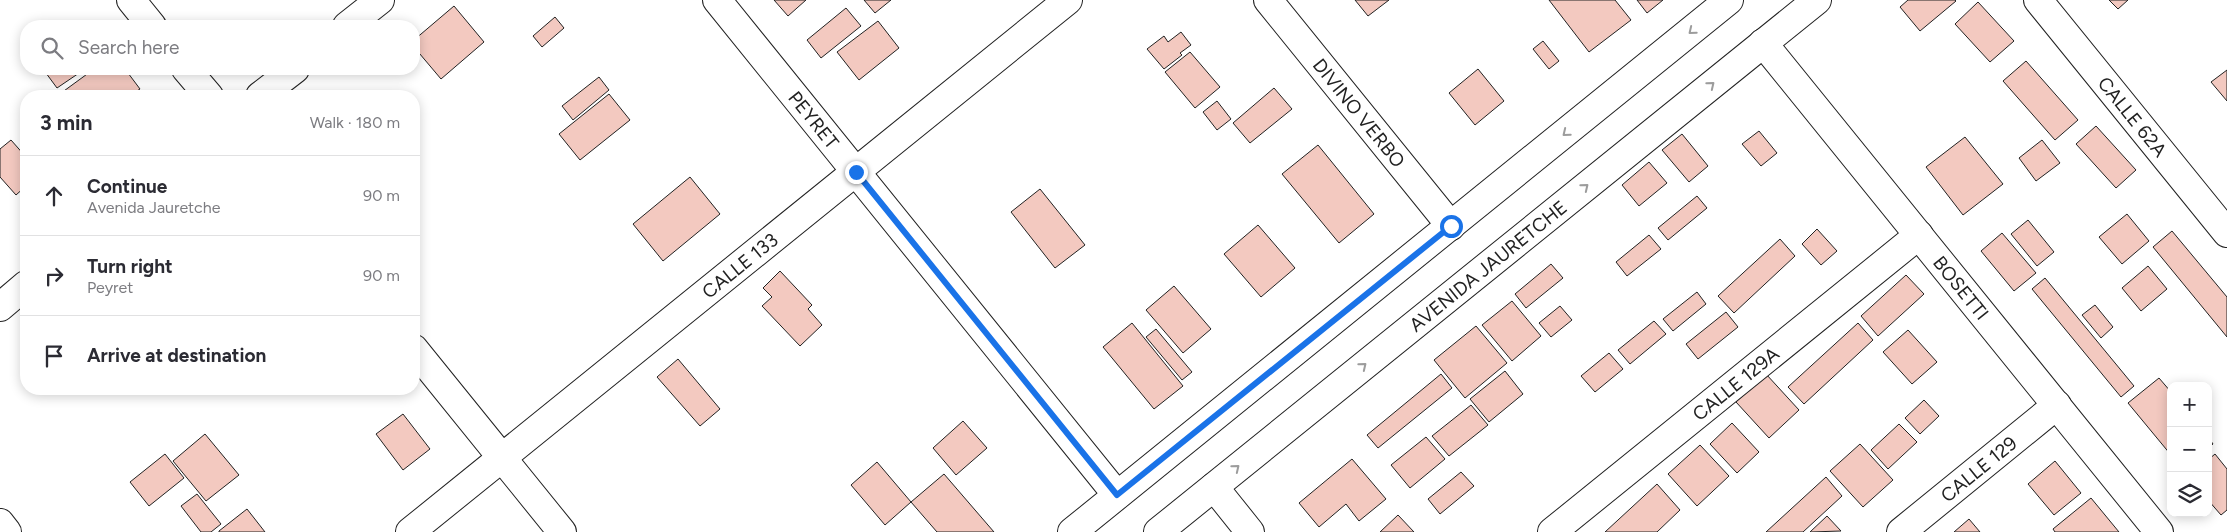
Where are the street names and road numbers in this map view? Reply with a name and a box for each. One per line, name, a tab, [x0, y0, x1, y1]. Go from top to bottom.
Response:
street label: DIVINO VERBO	[1308, 54, 1410, 172]
street label: CALLE 62A	[2093, 72, 2172, 162]
street label: PEYRET	[783, 87, 844, 154]
street label: AVENIDA JAURETCHE	[1405, 196, 1572, 337]
street label: CALLE 133	[697, 228, 783, 303]
street label: BOSETTI	[1928, 252, 1994, 325]
street label: CALLE 129A	[1688, 342, 1784, 426]
street label: CALLE 129	[1936, 431, 2022, 507]

